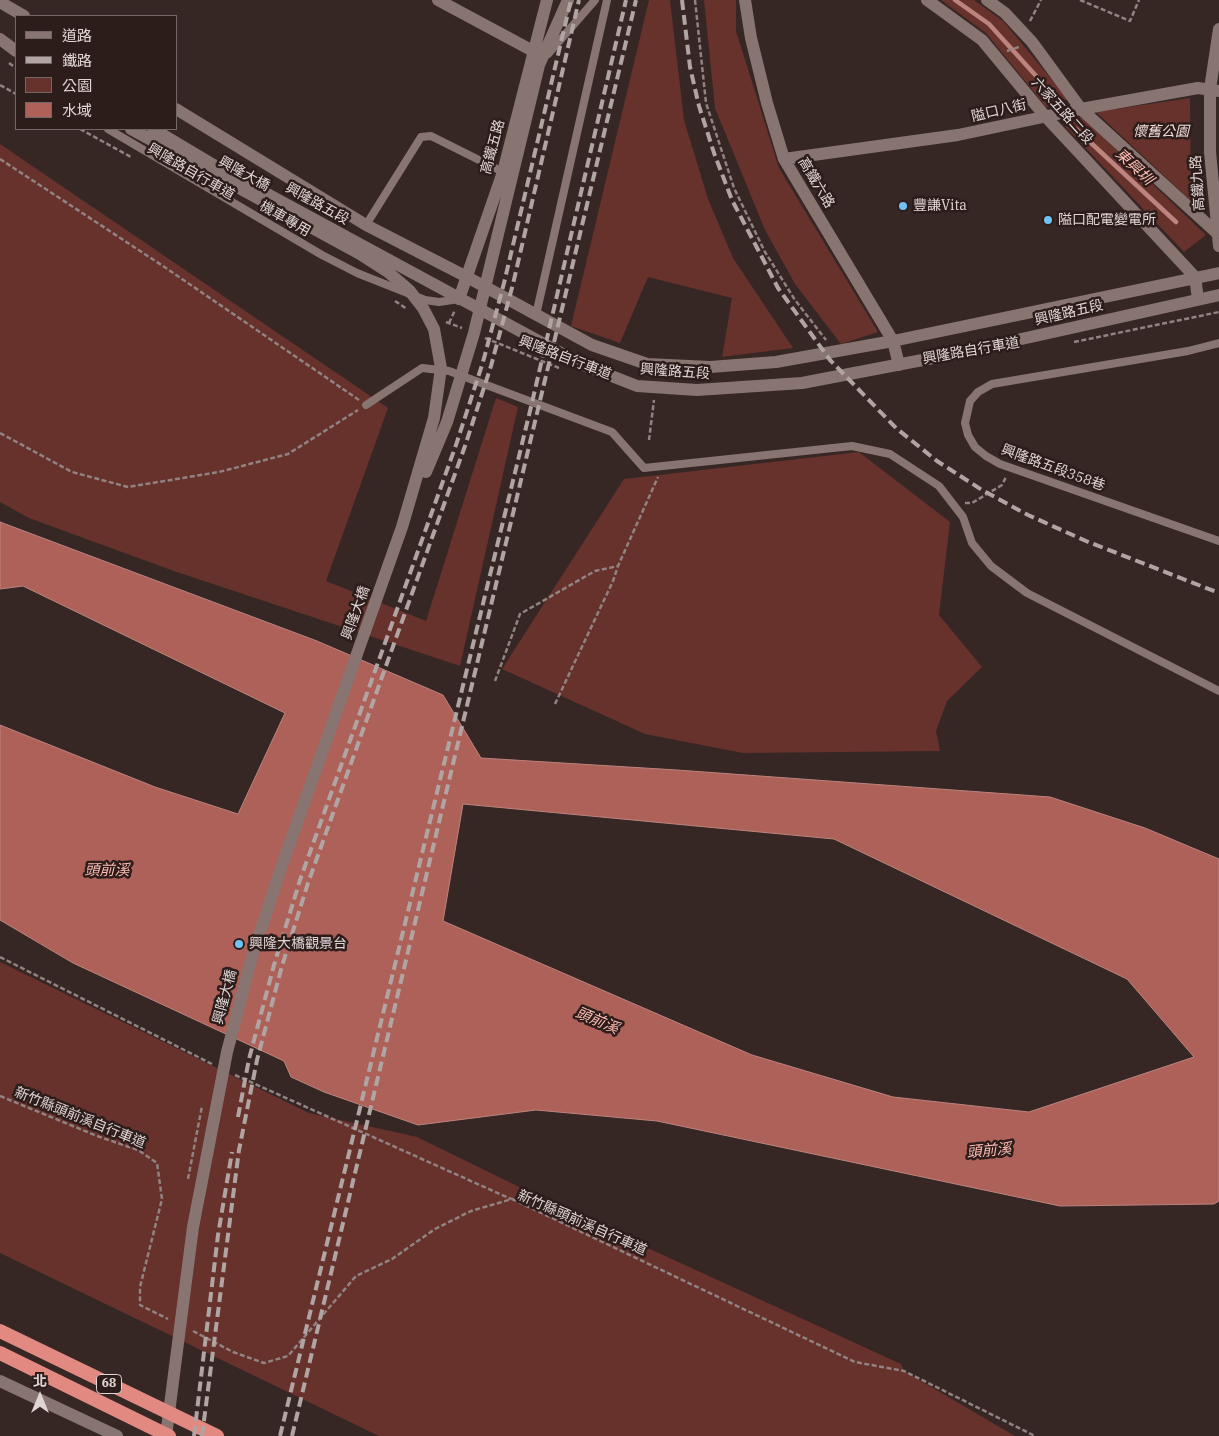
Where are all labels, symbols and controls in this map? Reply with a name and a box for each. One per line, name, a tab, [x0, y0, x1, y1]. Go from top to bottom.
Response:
legend	[15, 15, 178, 130]
text: 道路	[62, 26, 92, 45]
text: 鐵路	[62, 51, 92, 70]
street label: 六家五路二段	[1028, 74, 1096, 148]
text: 公園	[62, 76, 92, 95]
street label: 隘口八街	[970, 97, 1028, 125]
text: 水域	[62, 101, 92, 120]
street label: 高鐵五路	[478, 118, 508, 176]
park label: 懷舊公園	[1133, 124, 1189, 140]
street label: 興隆路自行車道	[144, 140, 238, 204]
water label: 東興圳	[1111, 145, 1157, 189]
street label: 興隆大橋	[215, 153, 273, 195]
street label: 高鐵九路	[1188, 154, 1208, 212]
street label: 高鐵六路	[794, 155, 838, 211]
street label: 興隆路五段	[282, 180, 352, 228]
street label: 機車專用	[257, 198, 313, 240]
place label: 豐謙Vita	[913, 198, 967, 214]
marker: 豐謙Vita	[897, 200, 909, 212]
place label: 隘口配電變電所	[1058, 212, 1156, 228]
marker: 隘口配電變電所	[1042, 214, 1054, 226]
street label: 興隆路五段	[1033, 297, 1105, 329]
street label: 興隆路自行車道	[516, 333, 614, 383]
street label: 興隆路自行車道	[921, 334, 1021, 368]
street label: 興隆路五段	[639, 361, 711, 383]
street label: 興隆路五段358巷	[999, 441, 1107, 495]
street label: 興隆大橋	[339, 584, 373, 642]
water label: 頭前溪	[85, 862, 129, 880]
place label: 興隆大橋觀景台	[249, 936, 347, 952]
marker: 興隆大橋觀景台	[233, 938, 245, 950]
street label: 興隆大橋	[210, 968, 240, 1026]
water label: 頭前溪	[573, 1004, 621, 1038]
street label: 新竹縣頭前溪自行車道	[12, 1084, 148, 1152]
water label: 頭前溪	[966, 1140, 1012, 1162]
street label: 新竹縣頭前溪自行車道	[515, 1187, 649, 1259]
north arrow	[15, 1371, 65, 1421]
text: 北	[33, 1372, 47, 1390]
road number: 68	[96, 1375, 122, 1394]

